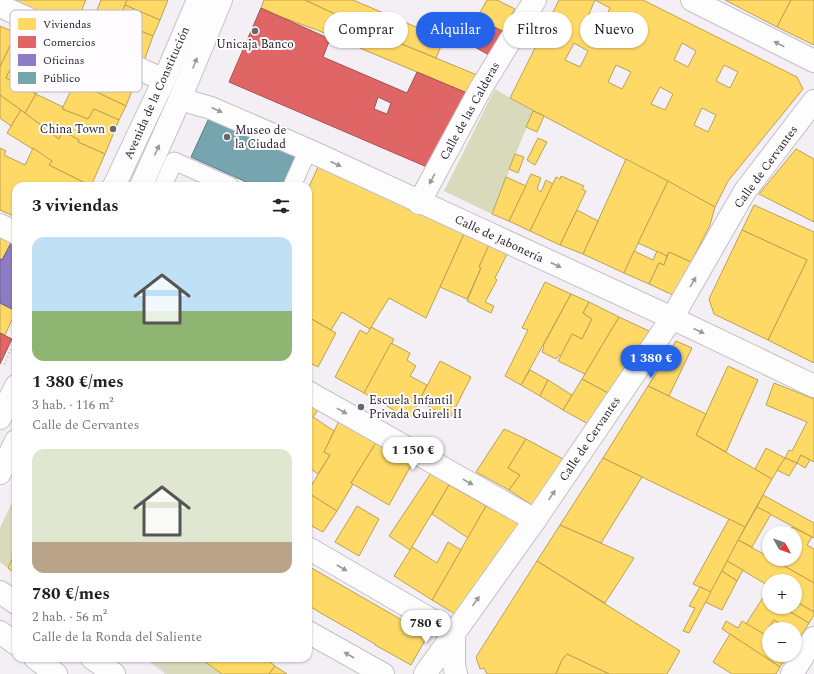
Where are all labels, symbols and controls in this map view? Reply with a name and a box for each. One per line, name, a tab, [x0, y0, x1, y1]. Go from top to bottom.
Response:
legend	[10, 10, 142, 92]
chip: Comprar	[324, 12, 408, 48]
chip: Alquilar	[416, 12, 495, 48]
chip: Filtros	[503, 12, 572, 48]
chip: Nuevo	[580, 12, 648, 48]
text: Viviendas	[43, 16, 91, 33]
street label: Avenida de la Constitución	[119, 24, 195, 162]
marker: Unicaja Banco	[250, 26, 260, 36]
text: Comercios	[43, 34, 95, 51]
place label: Unicaja Banco	[216, 35, 294, 54]
one-way arrow	[773, 41, 785, 47]
text: Oficinas	[43, 52, 84, 69]
one-way arrow	[192, 56, 198, 68]
street label: Calle de las Calderas	[435, 58, 505, 164]
text: Público	[43, 70, 80, 87]
one-way arrow	[212, 108, 224, 114]
place label: China Town	[40, 120, 105, 139]
place label: Museo de la Ciudad	[235, 121, 286, 154]
street label: Calle de Cervantes	[729, 121, 803, 213]
marker: China Town	[108, 124, 118, 134]
marker: Museo de la Ciudad	[222, 132, 232, 142]
one-way arrow	[154, 145, 160, 156]
one-way arrow	[330, 160, 342, 167]
one-way arrow	[428, 174, 435, 185]
text: 3 viviendas	[32, 193, 119, 219]
icon: filters	[270, 195, 292, 217]
street label: Calle de Jabonería	[451, 210, 547, 268]
one-way arrow	[550, 262, 561, 268]
icon: home	[126, 263, 198, 335]
one-way arrow	[689, 276, 696, 288]
one-way arrow	[694, 328, 705, 334]
pin: 1 380 €	[614, 345, 688, 379]
text: 1 380 €	[630, 348, 672, 368]
text: 1 380 €/mes	[32, 369, 124, 395]
place label: Escuela Infantil Privada Guireli II	[369, 391, 462, 424]
street label: Calle de Cervantes	[554, 393, 626, 485]
text: 3 hab. · 116 m²	[32, 395, 114, 415]
marker: Escuela Infantil Privada Guireli II	[356, 402, 366, 412]
one-way arrow	[336, 408, 348, 415]
text: Calle de Cervantes	[32, 415, 139, 435]
pin: 1 150 €	[376, 437, 450, 471]
text: 1 150 €	[392, 440, 434, 460]
icon: home	[126, 475, 198, 547]
one-way arrow	[462, 479, 473, 485]
one-way arrow	[548, 490, 555, 501]
north arrow	[762, 526, 802, 566]
map controls	[762, 526, 802, 662]
one-way arrow	[336, 564, 348, 571]
button: +	[762, 574, 802, 614]
text: 780 €/mes	[32, 581, 110, 607]
one-way arrow	[472, 596, 481, 607]
text: 2 hab. · 56 m²	[32, 607, 107, 627]
pin: 780 €	[398, 610, 454, 644]
text: 780 €	[410, 613, 442, 633]
button: −	[762, 622, 802, 662]
text: Calle de la Ronda del Saliente	[32, 627, 202, 647]
one-way arrow	[343, 651, 355, 658]

